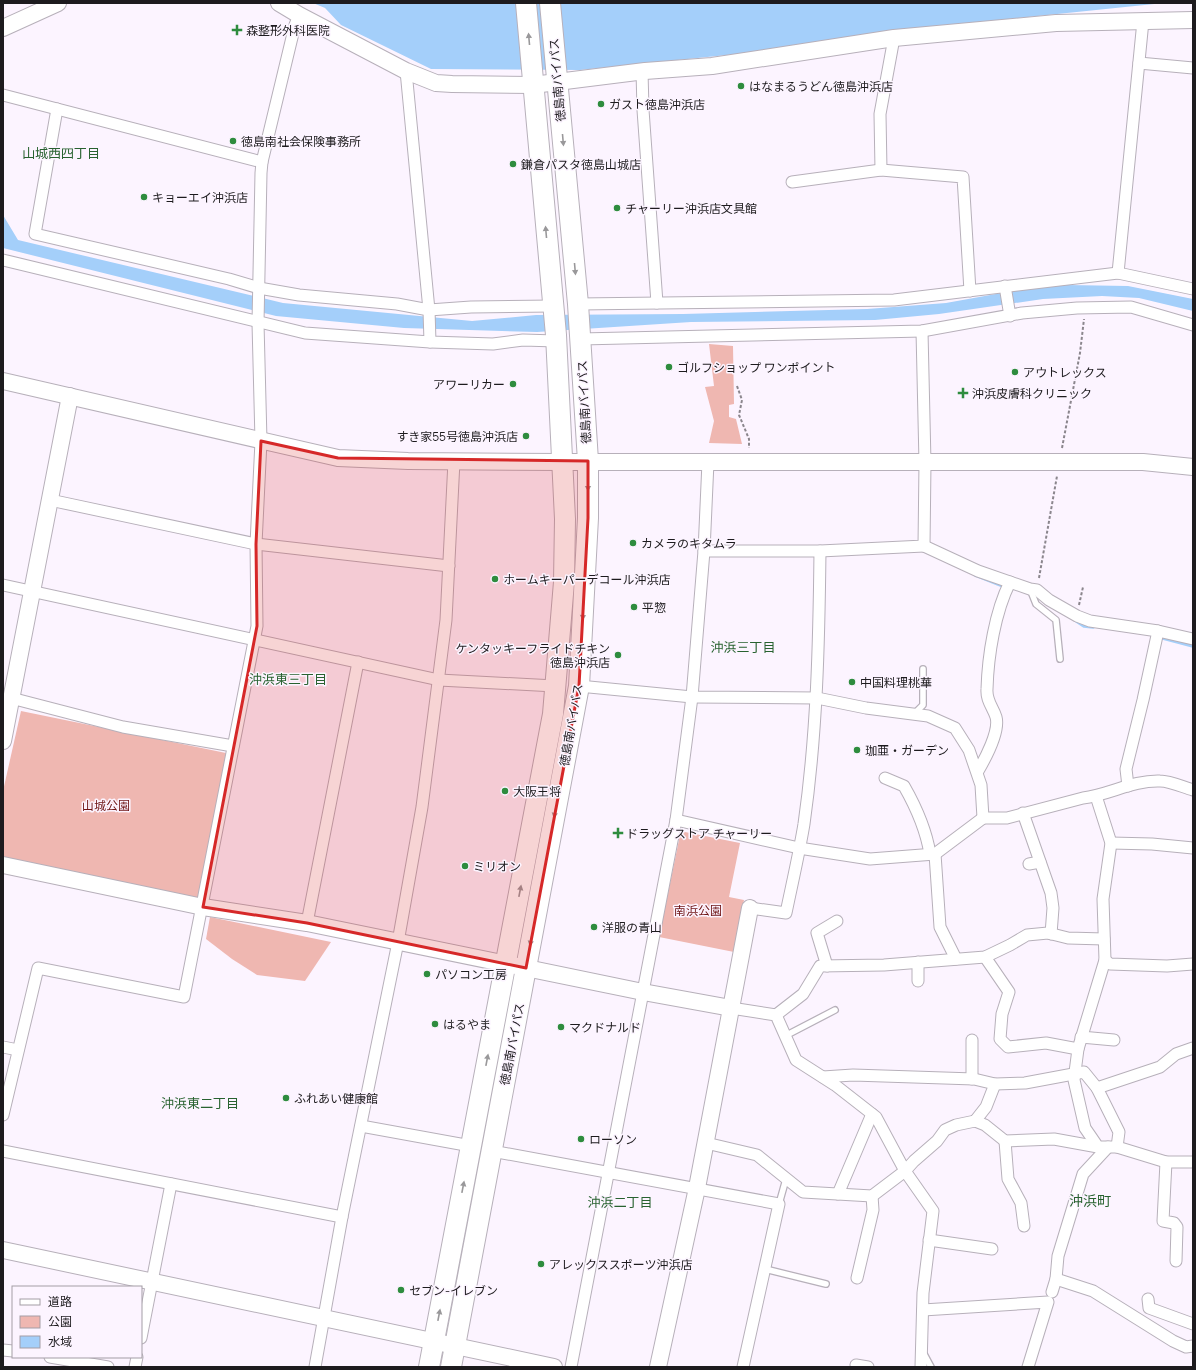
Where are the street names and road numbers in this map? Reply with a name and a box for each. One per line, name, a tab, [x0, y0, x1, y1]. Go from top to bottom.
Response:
street label: 徳島南バイパス	[545, 38, 569, 122]
street label: 徳島南バイパス	[573, 360, 595, 444]
street label: 徳島南バイパス	[555, 682, 587, 768]
street label: 徳島南バイパス	[496, 1001, 528, 1087]

